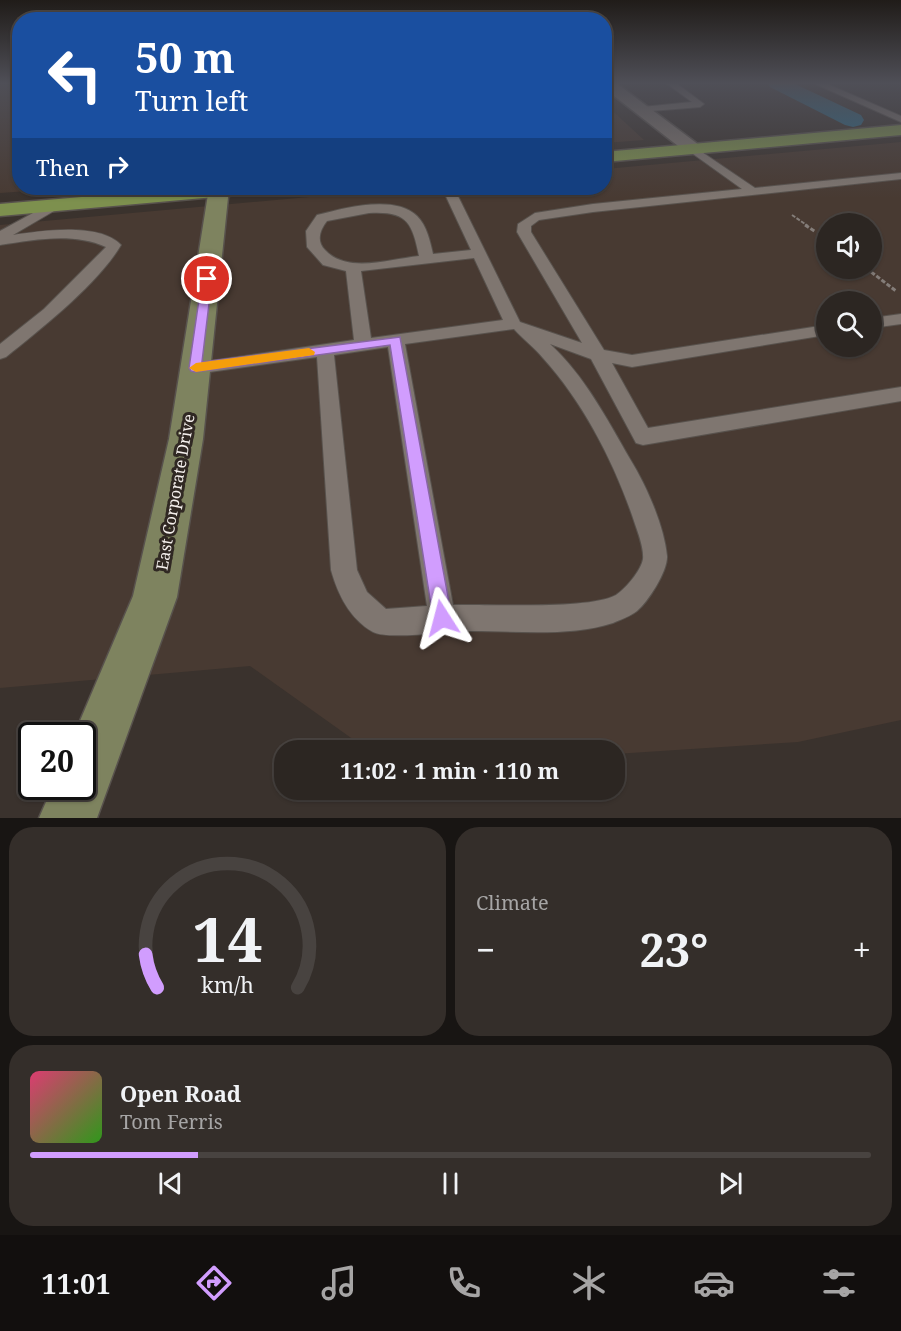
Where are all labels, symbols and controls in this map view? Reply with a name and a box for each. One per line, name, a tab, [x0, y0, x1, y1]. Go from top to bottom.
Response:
text: 50 m	[135, 28, 235, 85]
icon: left	[36, 36, 114, 114]
text: Turn left	[135, 82, 248, 119]
icon: right	[101, 150, 134, 183]
text: Then	[36, 152, 89, 182]
map controls	[816, 213, 882, 357]
button: sound	[816, 213, 882, 279]
pin	[181, 253, 232, 304]
icon: arrive	[190, 262, 223, 295]
button: search	[816, 291, 882, 357]
street label: East Corporate Drive	[150, 412, 200, 572]
position arrow	[410, 586, 474, 650]
speed limit sign: 20	[18, 722, 96, 800]
text: 11:02 · 1 min · 110 m	[340, 755, 559, 785]
text: Climate	[476, 889, 549, 916]
text: 14	[192, 895, 263, 980]
text: 23°	[639, 919, 708, 980]
text: −	[476, 927, 495, 972]
text: +	[853, 927, 871, 972]
text: km/h	[201, 971, 254, 1000]
text: Open Road	[120, 1078, 241, 1108]
text: Tom Ferris	[120, 1108, 223, 1135]
icon: previous	[154, 1167, 187, 1200]
icon: pause	[434, 1167, 467, 1200]
icon: next	[714, 1167, 747, 1200]
icon: directions	[193, 1262, 235, 1304]
icon: music	[318, 1262, 360, 1304]
icon: phone	[443, 1262, 485, 1304]
icon: climate	[568, 1262, 610, 1304]
icon: car	[693, 1262, 735, 1304]
icon: filters	[818, 1262, 860, 1304]
text: 11:01	[41, 1265, 111, 1302]

